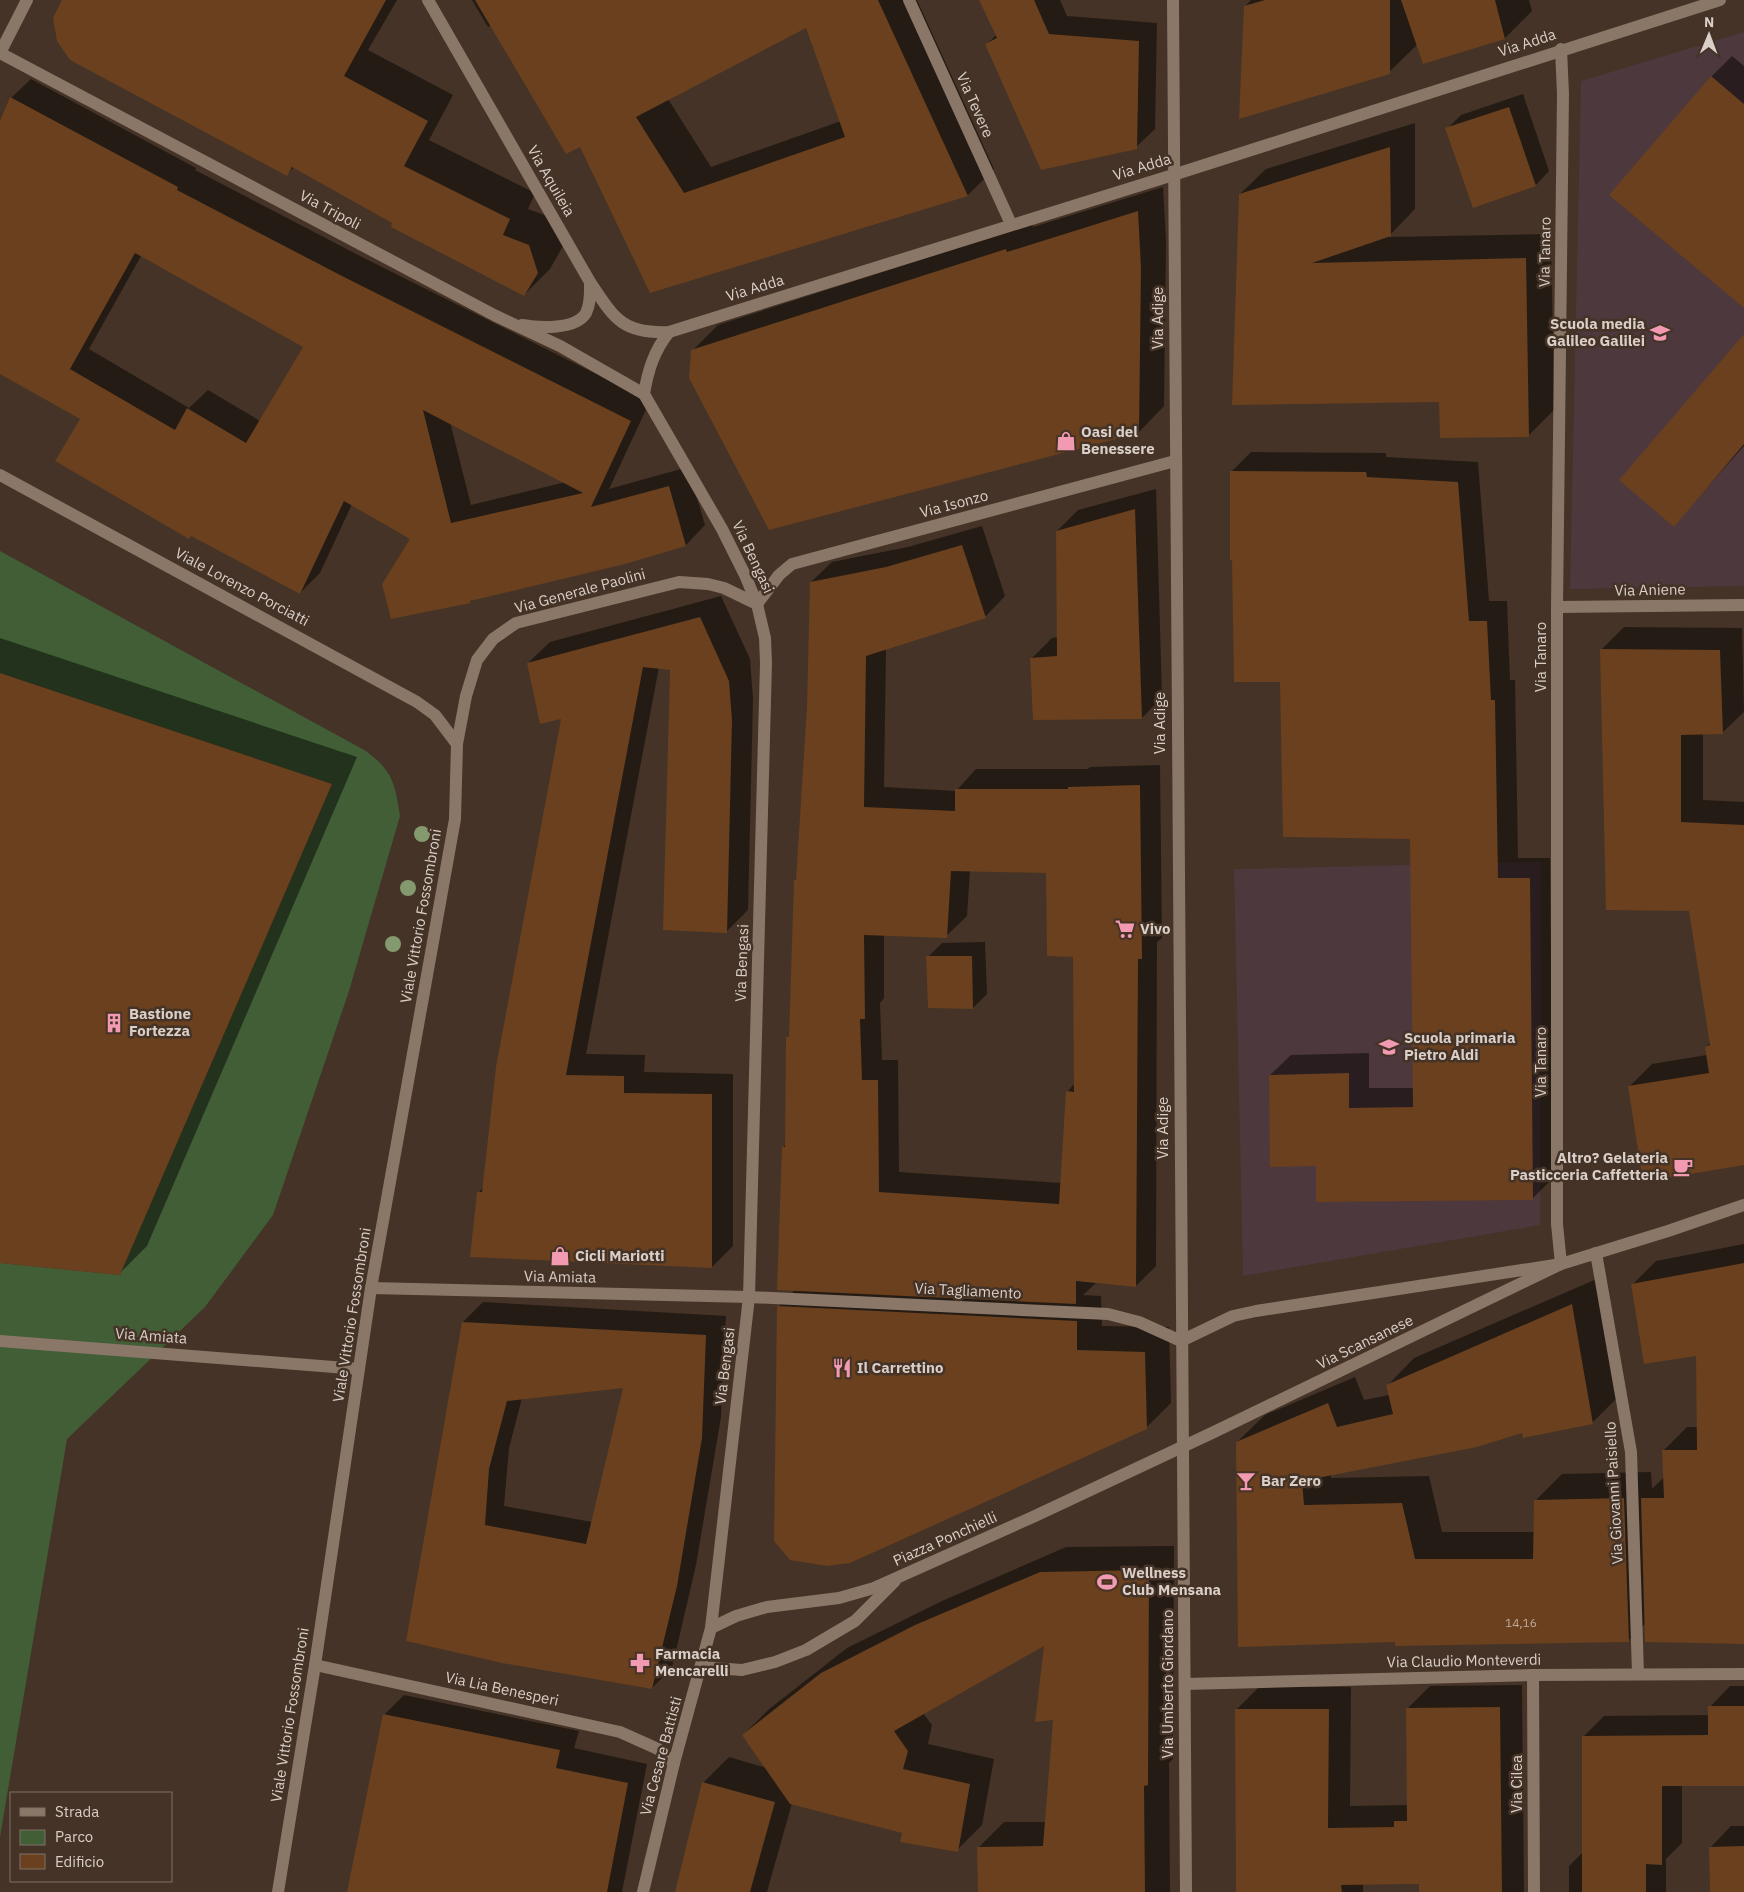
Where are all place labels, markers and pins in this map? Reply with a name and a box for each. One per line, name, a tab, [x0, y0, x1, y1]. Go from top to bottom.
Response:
place label: Scuola media Galileo Galilei	[1546, 314, 1645, 350]
school or university icon: Scuola media Galileo Galilei	[1649, 322, 1671, 344]
place label: Oasi del Benessere	[1081, 422, 1155, 458]
shop icon: Oasi del Benessere	[1055, 430, 1077, 452]
supermarket icon: Vivo	[1114, 918, 1136, 940]
place label: Vivo	[1140, 919, 1170, 938]
place label: Bastione Fortezza	[129, 1004, 191, 1040]
building icon: Bastione Fortezza	[103, 1012, 125, 1034]
place label: Scuola primaria Pietro Aldi	[1404, 1028, 1516, 1064]
school or university icon: Scuola primaria Pietro Aldi	[1378, 1036, 1400, 1058]
place label: Altro? Gelateria Pasticceria Caffetteria	[1510, 1148, 1668, 1184]
cafe icon: Altro? Gelateria Pasticceria Caffetteria	[1672, 1156, 1694, 1178]
shop icon: Cicli Mariotti	[549, 1245, 571, 1267]
place label: Cicli Mariotti	[575, 1246, 664, 1265]
restaurant icon: Il Carrettino	[831, 1357, 853, 1379]
place label: Il Carrettino	[857, 1358, 943, 1377]
bar icon: Bar Zero	[1235, 1470, 1257, 1492]
place label: Bar Zero	[1261, 1471, 1321, 1490]
place label: Wellness Club Mensana	[1122, 1563, 1222, 1599]
sports icon: Wellness Club Mensana	[1096, 1571, 1118, 1593]
place label: Farmacia Mencarelli	[655, 1644, 729, 1680]
pharmacy icon: Farmacia Mencarelli	[629, 1652, 651, 1674]

